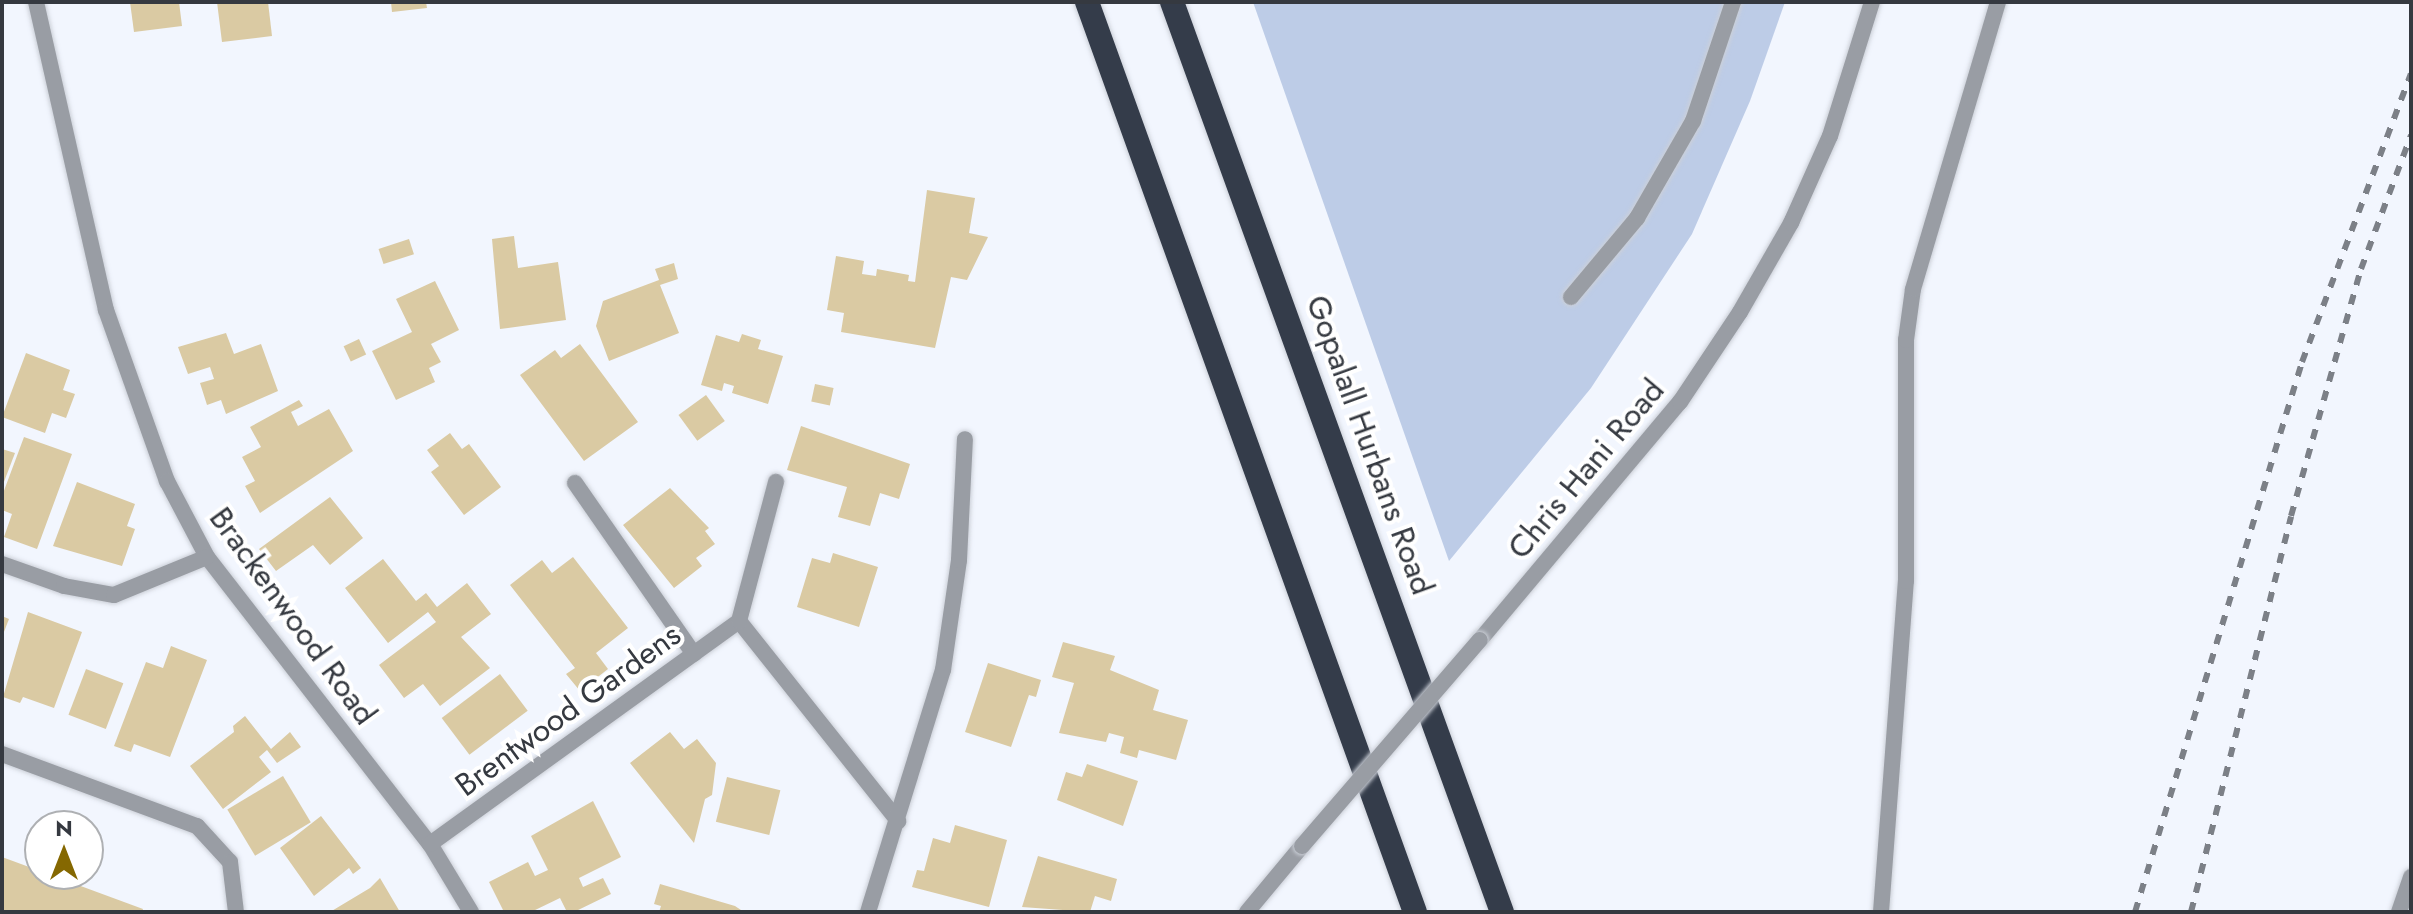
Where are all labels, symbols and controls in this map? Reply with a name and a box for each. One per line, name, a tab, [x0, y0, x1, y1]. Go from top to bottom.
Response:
street label: Gopalall Hurbans Road	[1298, 290, 1442, 600]
street label: Chris Hani Road	[1500, 371, 1672, 567]
street label: Brackenwood Road	[201, 500, 385, 732]
street label: Brentwood Gardens	[448, 615, 688, 805]
north arrow	[24, 810, 104, 890]
text: N	[55, 812, 73, 844]

